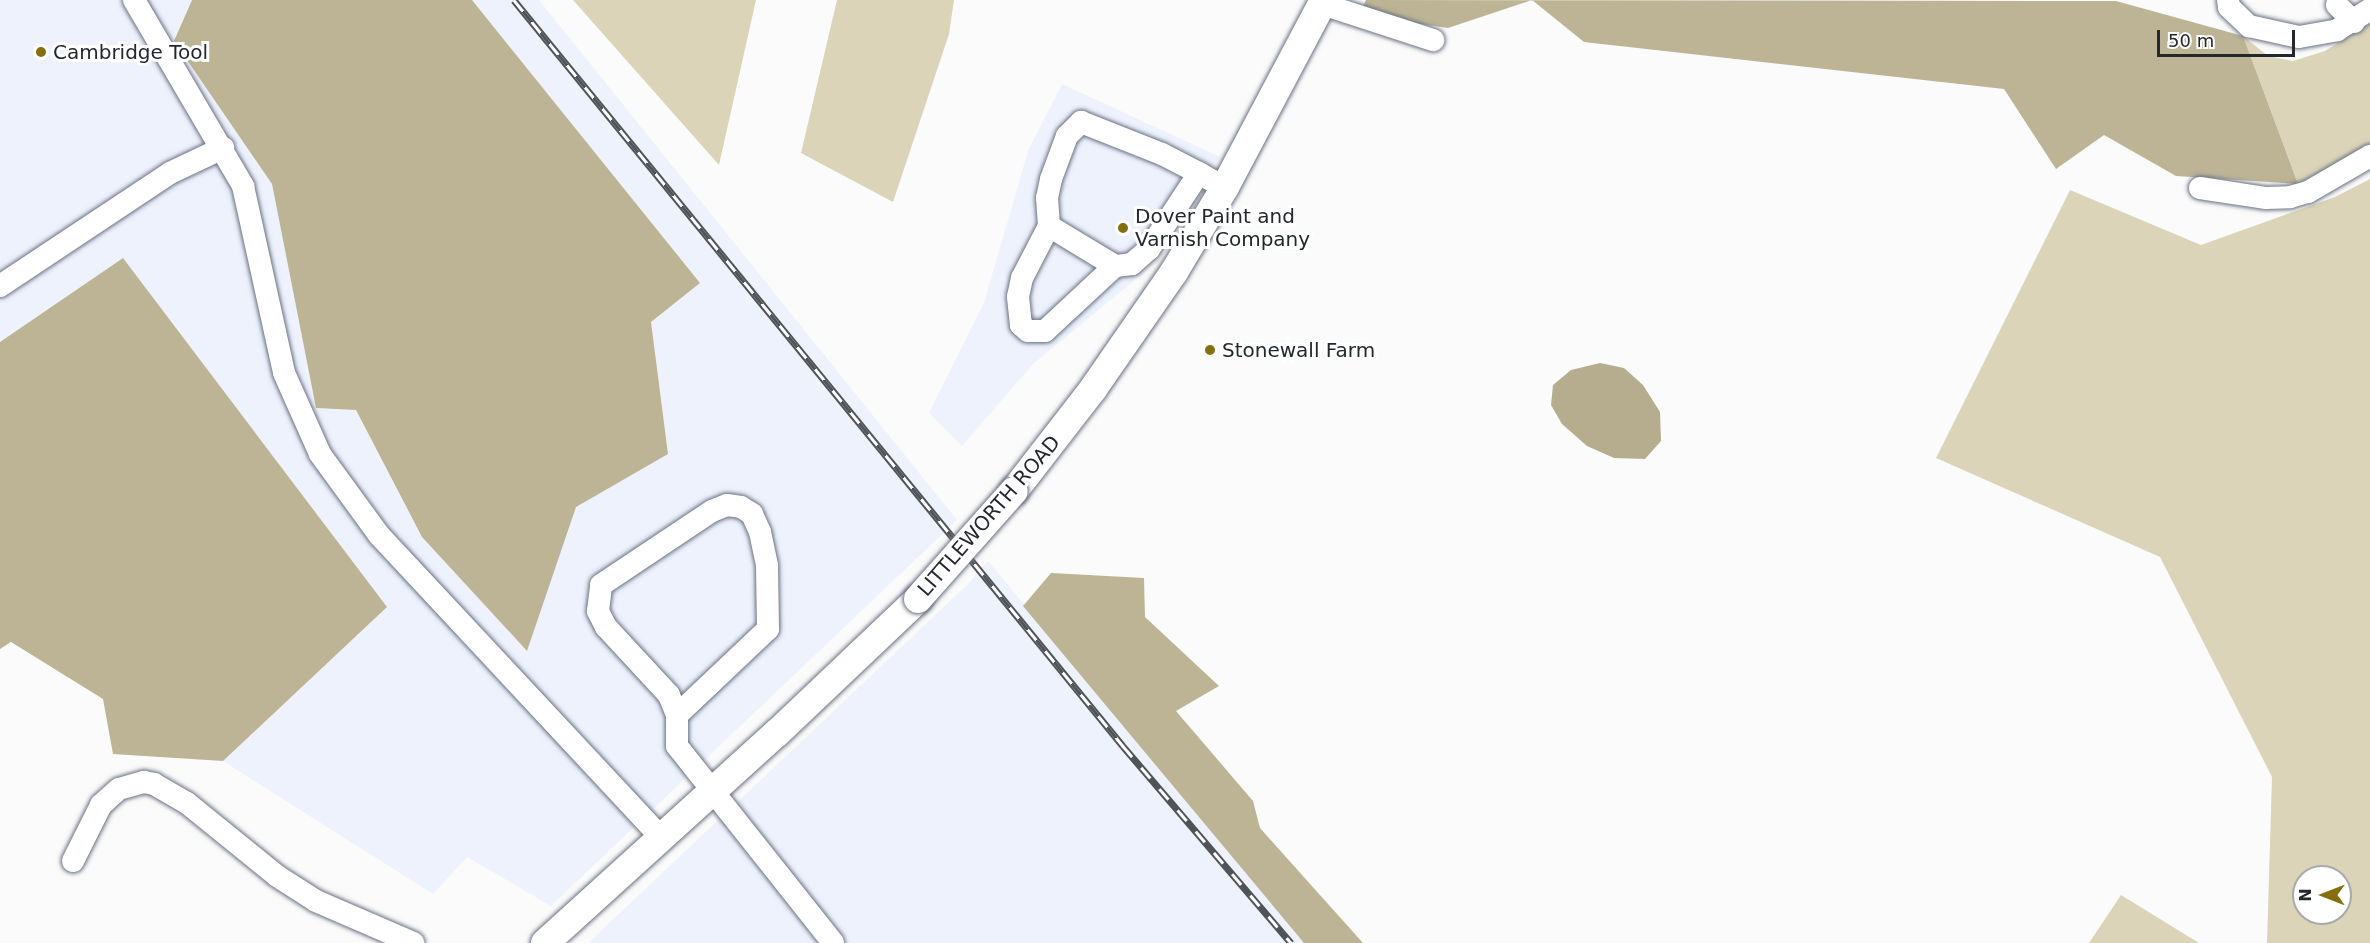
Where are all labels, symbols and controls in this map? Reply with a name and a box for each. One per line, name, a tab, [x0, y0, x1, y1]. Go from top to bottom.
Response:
scale bar	[2160, 18, 2298, 56]
text: 50 m	[2168, 30, 2214, 51]
place label: Cambridge Tool	[53, 40, 208, 64]
marker: Cambridge Tool	[34, 45, 48, 59]
place label: Dover Paint and Varnish Company	[1135, 204, 1310, 251]
marker: Dover Paint and Varnish Company	[1116, 221, 1130, 235]
place label: Stonewall Farm	[1222, 338, 1375, 362]
marker: Stonewall Farm	[1203, 343, 1217, 357]
street label: LITTLEWORTH ROAD	[913, 431, 1065, 601]
north arrow	[2292, 865, 2352, 925]
text: N	[2296, 888, 2315, 902]

